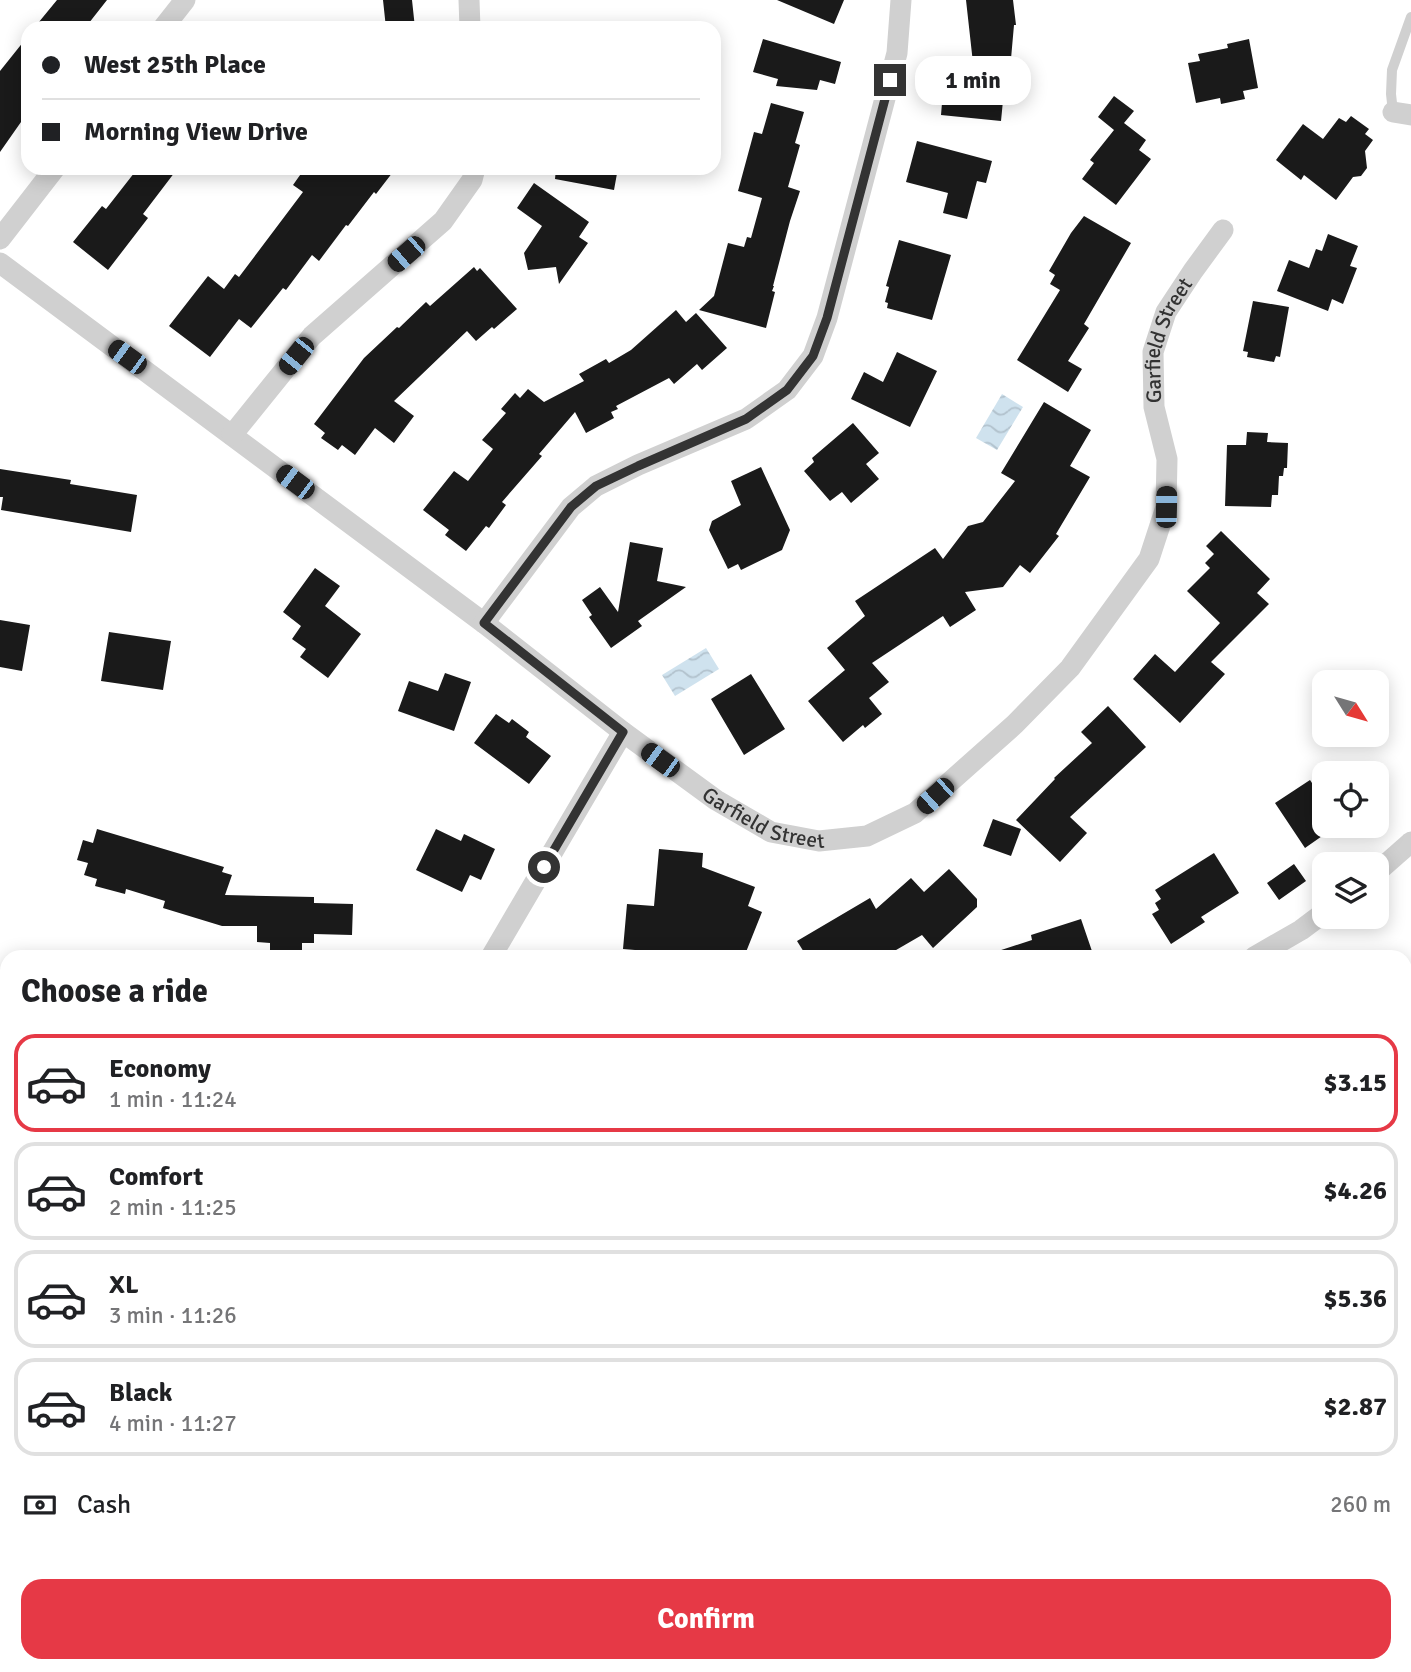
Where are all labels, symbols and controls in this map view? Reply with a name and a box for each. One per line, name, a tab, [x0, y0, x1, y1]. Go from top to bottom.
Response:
text: West 25th Place	[84, 49, 266, 81]
callout: 1 min	[914, 56, 1030, 104]
route end	[874, 64, 906, 96]
text: 1 min	[945, 66, 1001, 95]
text: Morning View Drive	[84, 116, 308, 148]
car	[384, 232, 429, 276]
street label: Garfield Street	[1140, 273, 1198, 403]
car	[275, 333, 318, 379]
car	[104, 336, 151, 378]
car	[272, 461, 319, 503]
car	[1156, 486, 1177, 528]
north arrow	[1312, 670, 1390, 747]
map controls	[1312, 670, 1389, 929]
car	[637, 739, 684, 781]
button: locate	[1312, 761, 1389, 838]
car	[913, 774, 958, 818]
street label: Garfield Street	[697, 781, 826, 854]
route start	[528, 851, 560, 883]
button: layers	[1312, 852, 1389, 929]
text: Choose a ride	[21, 972, 208, 1011]
icon: car	[25, 1052, 88, 1115]
text: Economy	[109, 1053, 211, 1085]
text: $3.15	[1323, 1067, 1387, 1099]
text: 1 min · 11:24	[109, 1085, 237, 1114]
icon: car	[25, 1160, 88, 1223]
text: Comfort	[109, 1161, 203, 1193]
text: $4.26	[1323, 1175, 1387, 1207]
text: 2 min · 11:25	[109, 1193, 237, 1222]
icon: car	[25, 1268, 88, 1331]
text: XL	[109, 1269, 139, 1301]
text: $5.36	[1323, 1283, 1387, 1315]
text: 3 min · 11:26	[109, 1301, 237, 1330]
icon: car	[25, 1376, 88, 1439]
text: Black	[109, 1377, 172, 1409]
text: $2.87	[1323, 1391, 1387, 1423]
text: 4 min · 11:27	[109, 1409, 237, 1438]
icon: cash	[21, 1486, 59, 1524]
text: Cash	[77, 1489, 131, 1521]
text: 260 m	[1330, 1490, 1391, 1519]
button: Confirm	[21, 1579, 1391, 1659]

